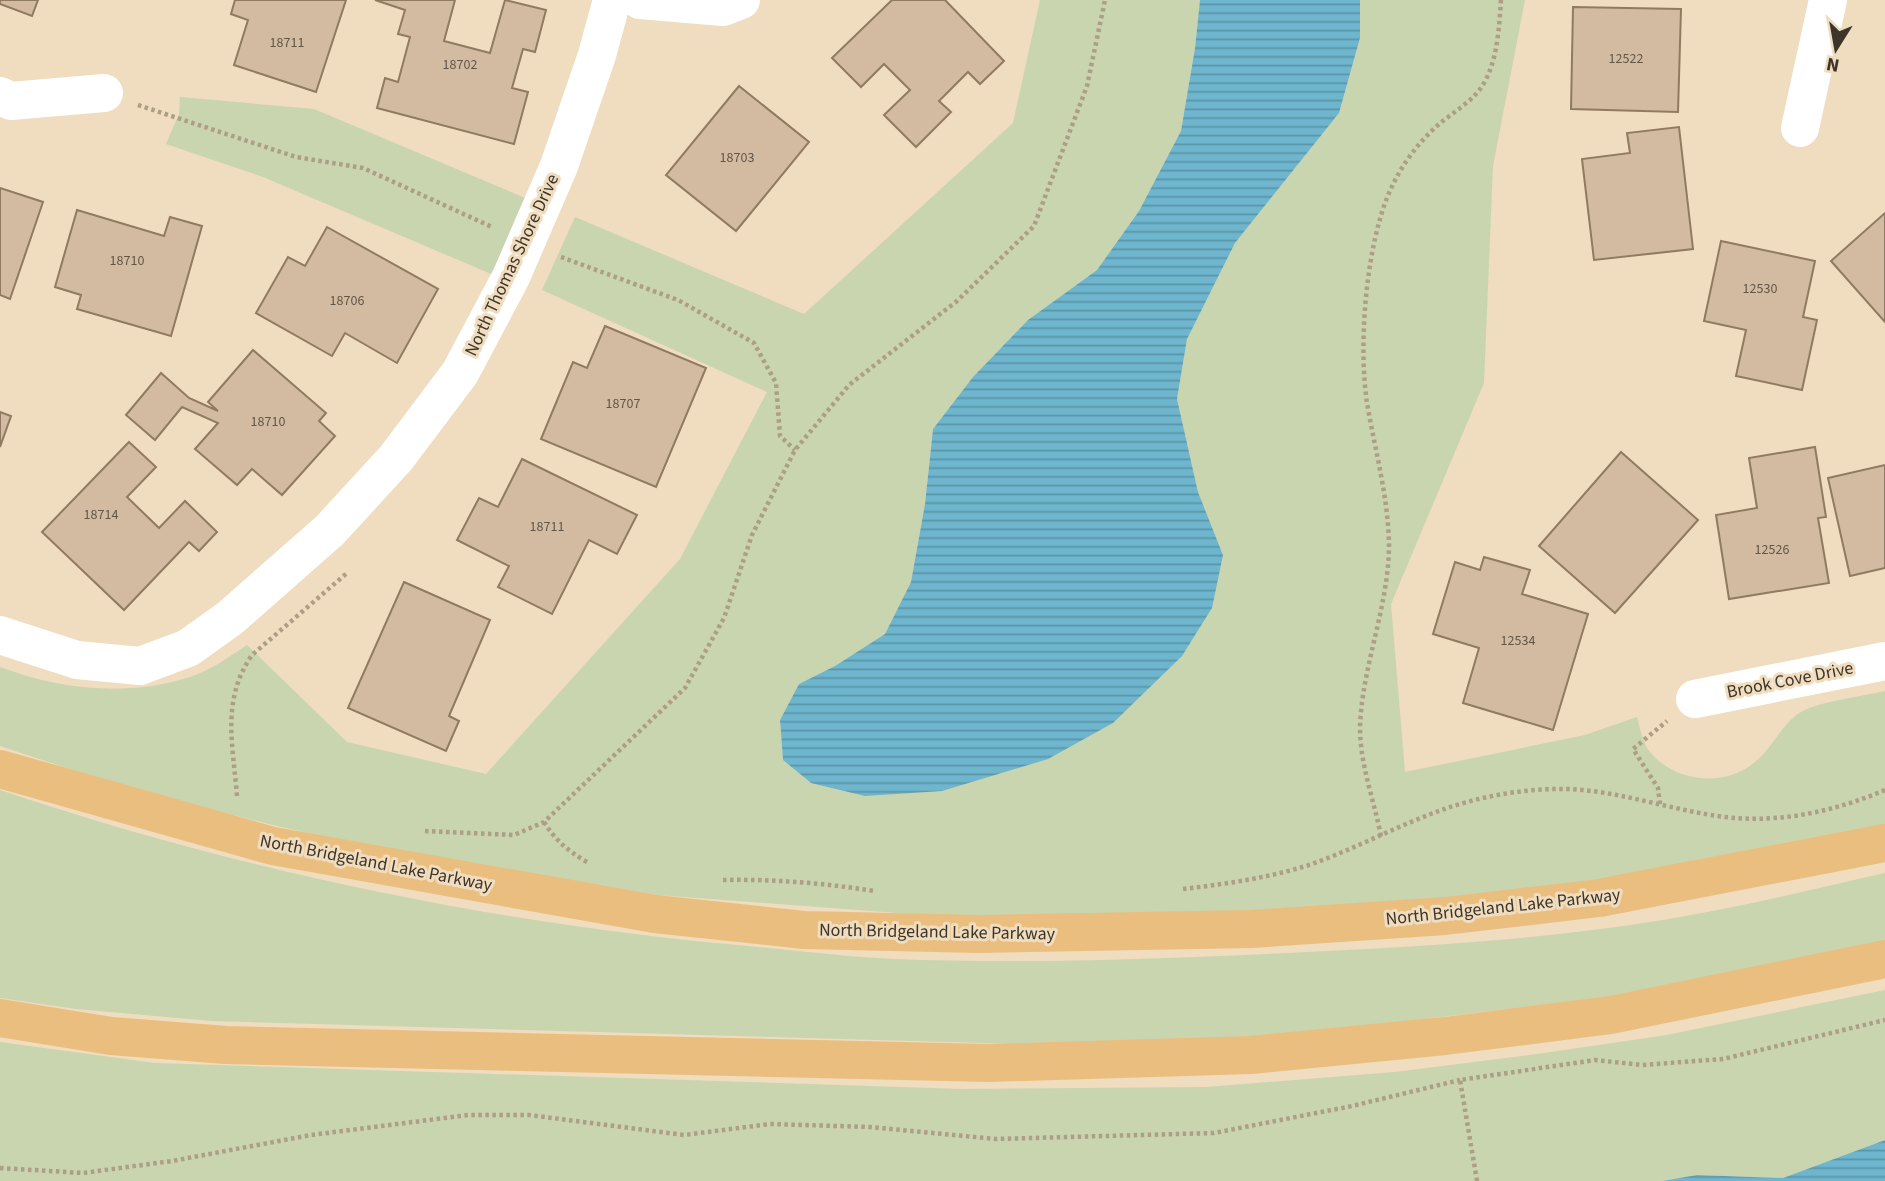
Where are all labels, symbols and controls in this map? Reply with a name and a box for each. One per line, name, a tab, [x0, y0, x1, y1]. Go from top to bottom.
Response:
north arrow	[1801, 14, 1871, 84]
house number: 18711	[270, 33, 304, 53]
house number: 12522	[1609, 49, 1643, 69]
text: N	[1824, 50, 1842, 79]
house number: 18702	[443, 55, 477, 75]
house number: 18703	[720, 148, 754, 168]
street label: North Thomas Shore Drive	[459, 170, 565, 360]
house number: 18710	[110, 251, 144, 271]
house number: 12530	[1743, 279, 1777, 299]
house number: 18706	[330, 291, 364, 311]
house number: 18707	[606, 394, 640, 414]
house number: 18710	[251, 412, 285, 432]
house number: 18714	[84, 505, 118, 525]
house number: 18711	[530, 517, 564, 537]
house number: 12526	[1755, 540, 1789, 560]
house number: 12534	[1501, 631, 1535, 651]
street label: Brook Cove Drive	[1725, 655, 1856, 705]
street label: North Bridgeland Lake Parkway	[258, 828, 495, 898]
street label: North Bridgeland Lake Parkway	[1384, 882, 1622, 932]
street label: North Bridgeland Lake Parkway	[819, 917, 1056, 947]

